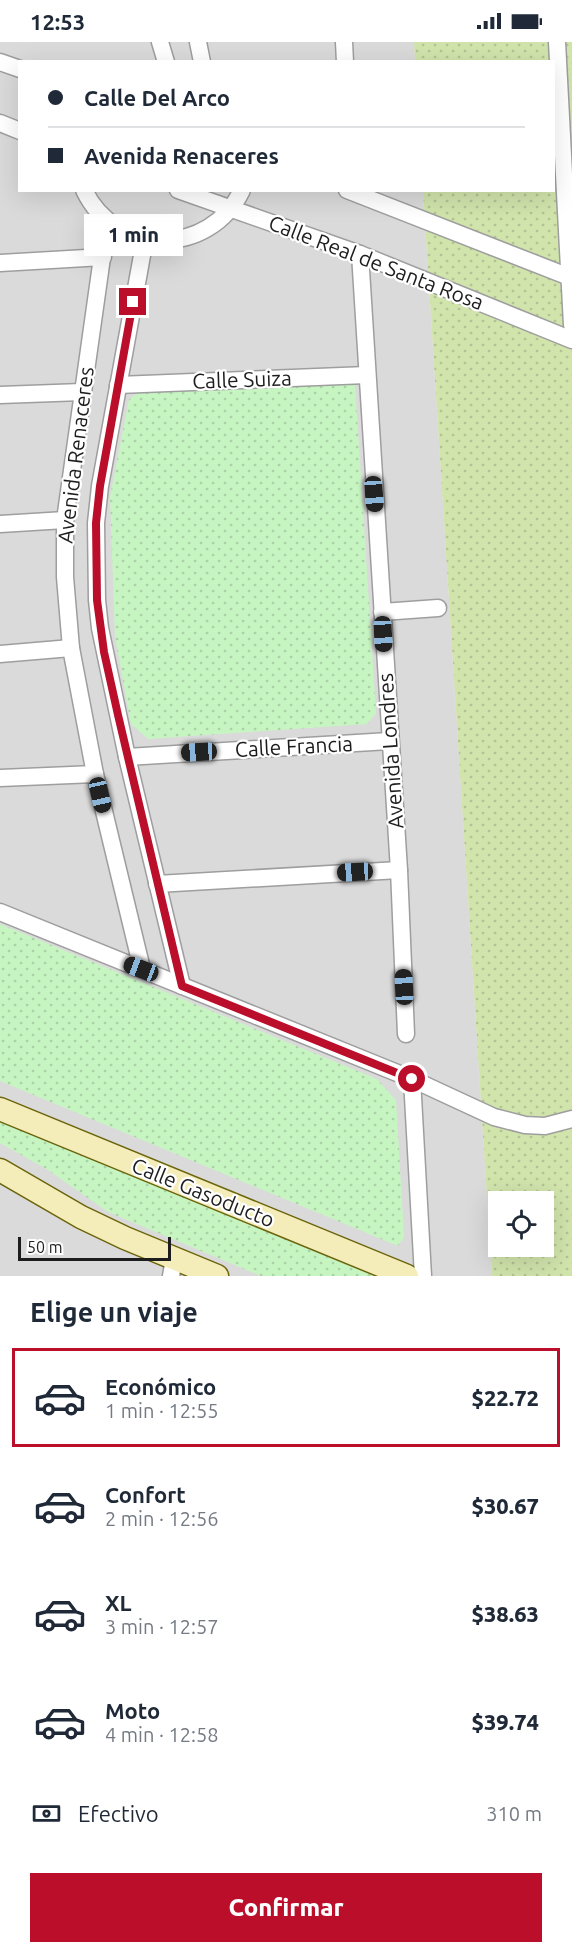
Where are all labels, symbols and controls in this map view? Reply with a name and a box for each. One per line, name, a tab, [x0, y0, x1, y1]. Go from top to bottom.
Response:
text: 12:53	[30, 9, 85, 34]
text: Calle Del Arco	[84, 85, 230, 110]
text: Avenida Renaceres	[84, 143, 279, 168]
street label: Calle Real de Santa Rosa	[265, 210, 487, 314]
callout: 1 min	[84, 215, 182, 257]
text: 1 min	[108, 223, 159, 246]
route end	[119, 288, 146, 315]
street label: Avenida Renaceres	[52, 365, 98, 544]
street label: Calle Suiza	[192, 365, 292, 393]
car	[364, 475, 384, 513]
car	[373, 616, 393, 652]
street label: Avenida Londres	[373, 672, 407, 830]
street label: Calle Francia	[234, 731, 354, 761]
car	[181, 742, 217, 762]
car	[87, 775, 113, 815]
car	[337, 862, 373, 882]
car	[121, 954, 161, 984]
car	[394, 969, 414, 1005]
route start	[398, 1065, 425, 1092]
street label: Calle Gasoducto	[129, 1153, 278, 1232]
map controls	[488, 1191, 554, 1257]
button: locate	[488, 1191, 554, 1257]
scale bar	[18, 1234, 171, 1262]
text: 50 m	[27, 1238, 63, 1256]
text: Elige un viaje	[30, 1297, 198, 1327]
icon: car	[33, 1371, 87, 1425]
text: Económico	[105, 1374, 216, 1399]
text: $22.72	[472, 1385, 539, 1410]
text: 1 min · 12:55	[105, 1399, 219, 1422]
icon: car	[33, 1479, 87, 1533]
text: Confort	[105, 1482, 186, 1507]
text: $30.67	[472, 1493, 539, 1518]
text: 2 min · 12:56	[105, 1507, 219, 1530]
icon: car	[33, 1587, 87, 1641]
text: XL	[105, 1590, 132, 1615]
text: $38.63	[472, 1601, 539, 1626]
text: 3 min · 12:57	[105, 1615, 219, 1638]
icon: car	[33, 1695, 87, 1749]
text: Moto	[105, 1698, 160, 1723]
text: $39.74	[472, 1709, 539, 1734]
text: 4 min · 12:58	[105, 1723, 219, 1746]
icon: cash	[30, 1797, 63, 1830]
text: Efectivo	[78, 1801, 159, 1826]
text: 310 m	[486, 1802, 542, 1825]
button: Confirmar	[30, 1873, 542, 1942]

